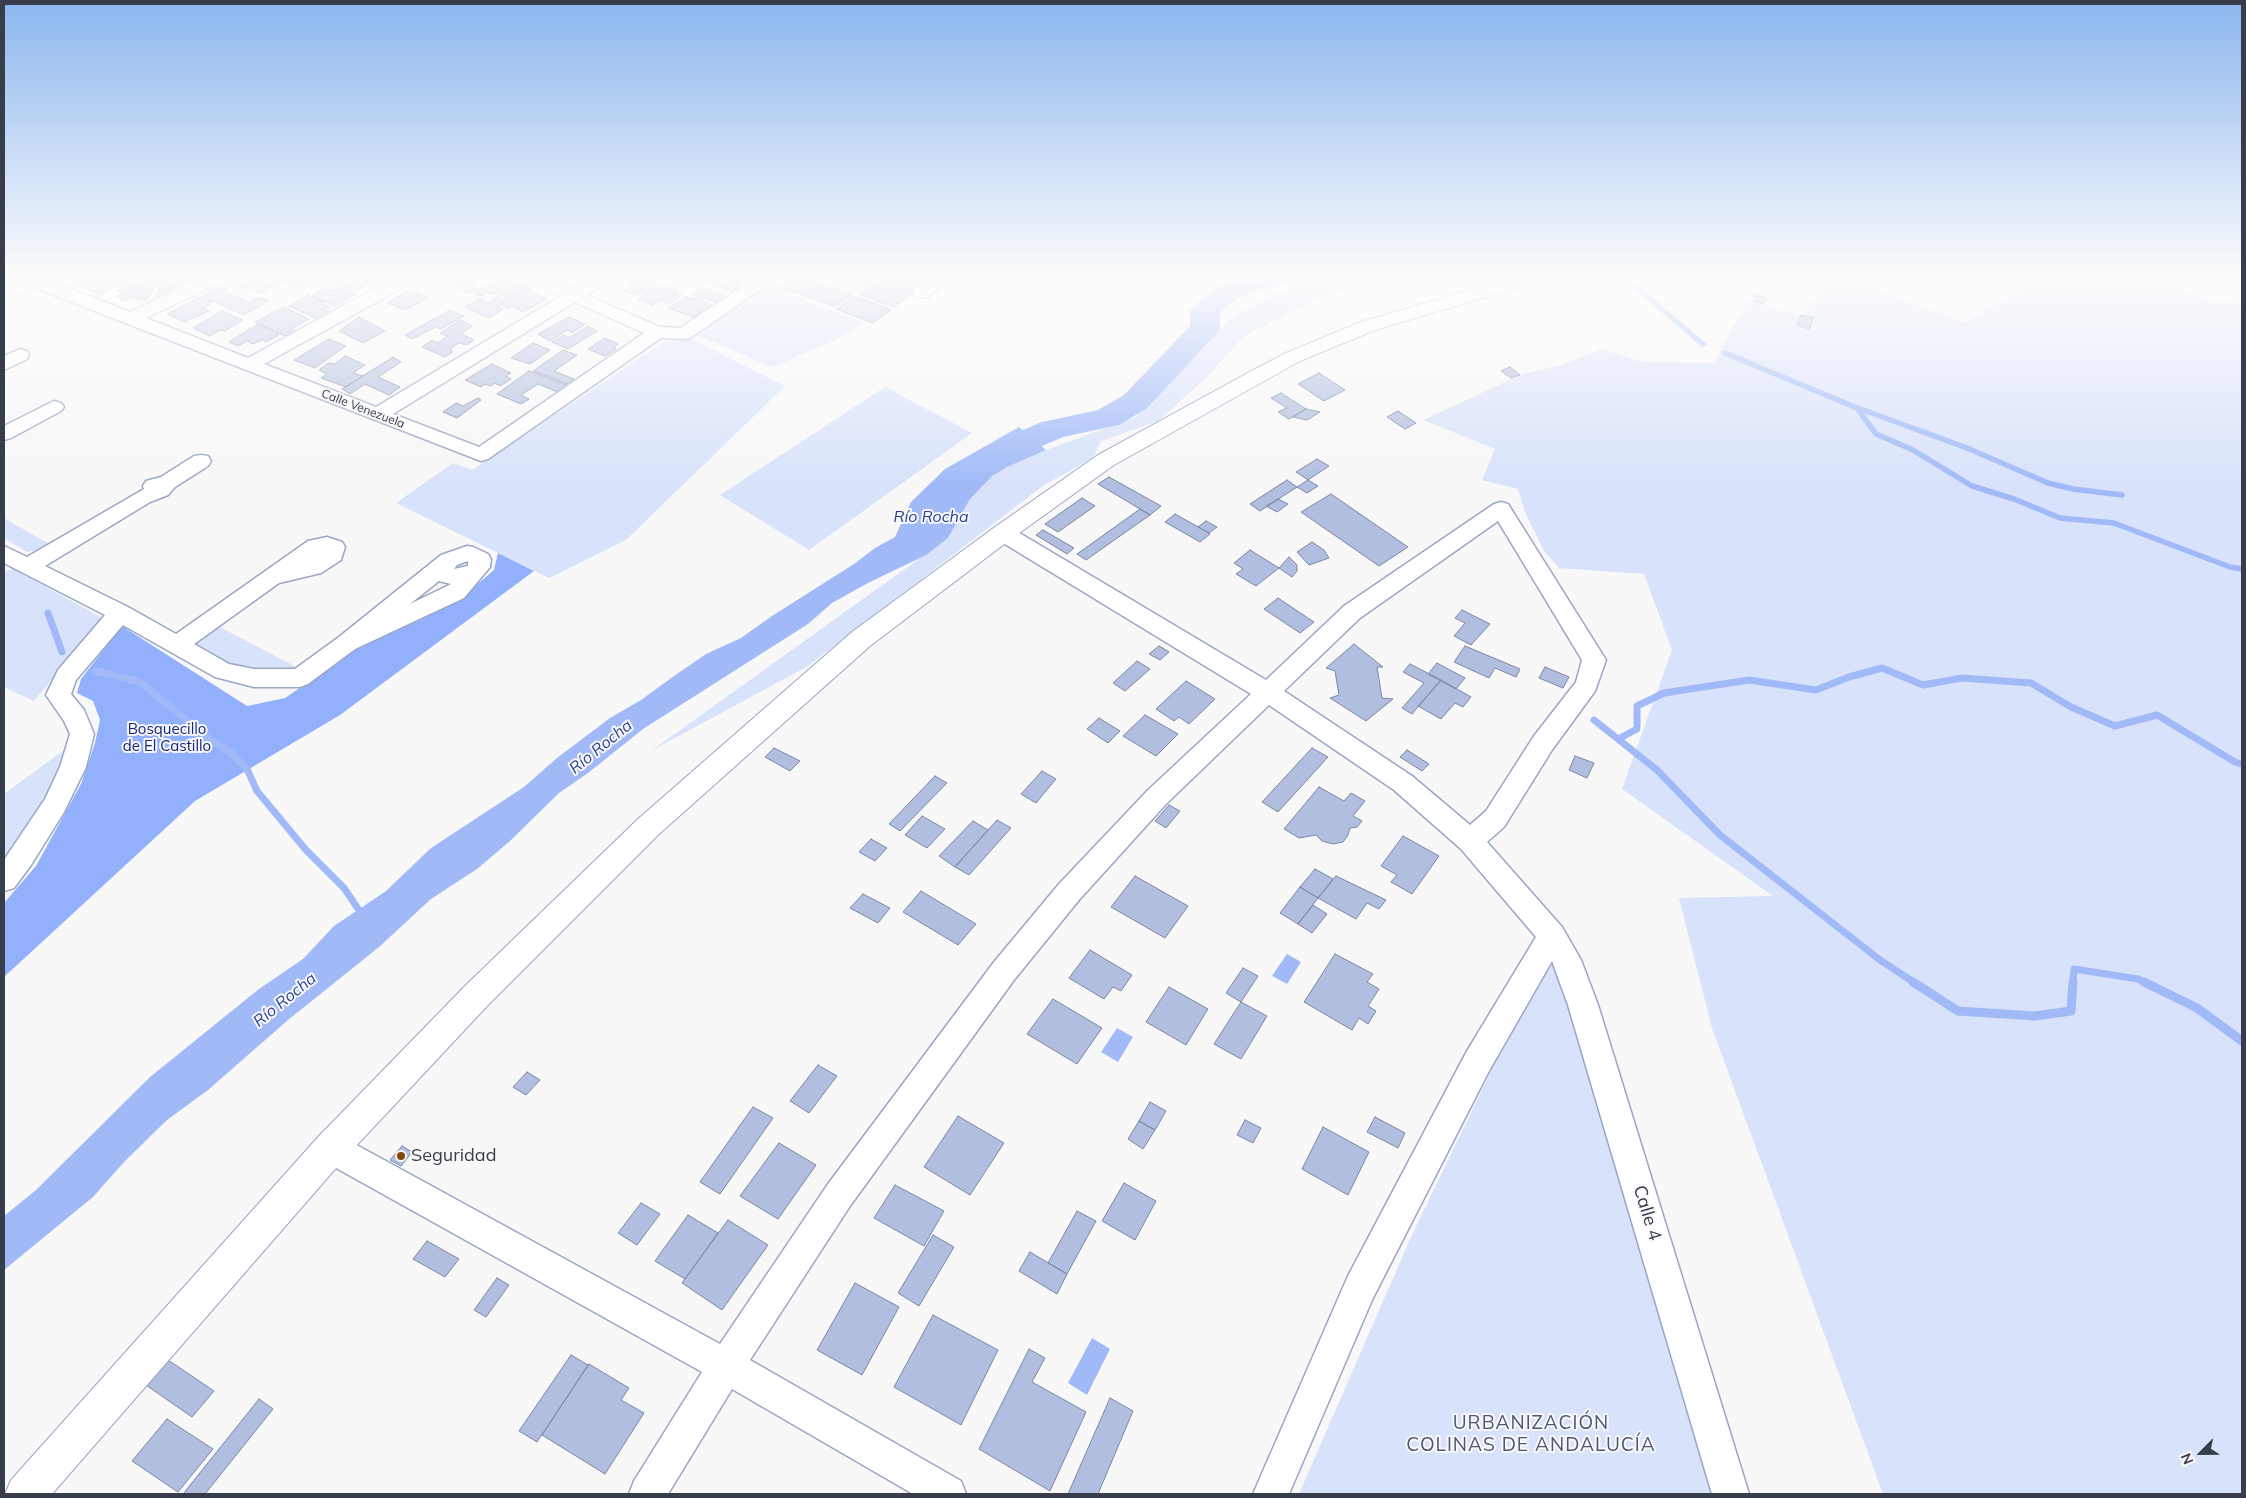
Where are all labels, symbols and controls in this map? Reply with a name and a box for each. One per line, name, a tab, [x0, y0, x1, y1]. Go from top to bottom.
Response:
street label: Calle Venezuela	[319, 387, 407, 431]
water label: Río Rocha	[893, 507, 969, 527]
water label: Río Rocha	[566, 716, 636, 778]
park label: Bosquecillo de El Castillo	[123, 720, 211, 755]
water label: Río Rocha	[250, 969, 320, 1031]
place label: Seguridad	[411, 1145, 496, 1167]
marker: Seguridad	[395, 1150, 407, 1162]
street label: Calle 4	[1628, 1183, 1666, 1243]
district label: URBANIZACIÓN COLINAS DE ANDALUCÍA	[1404, 1412, 1658, 1456]
north arrow	[2176, 1428, 2226, 1478]
text: N	[2177, 1450, 2198, 1467]

